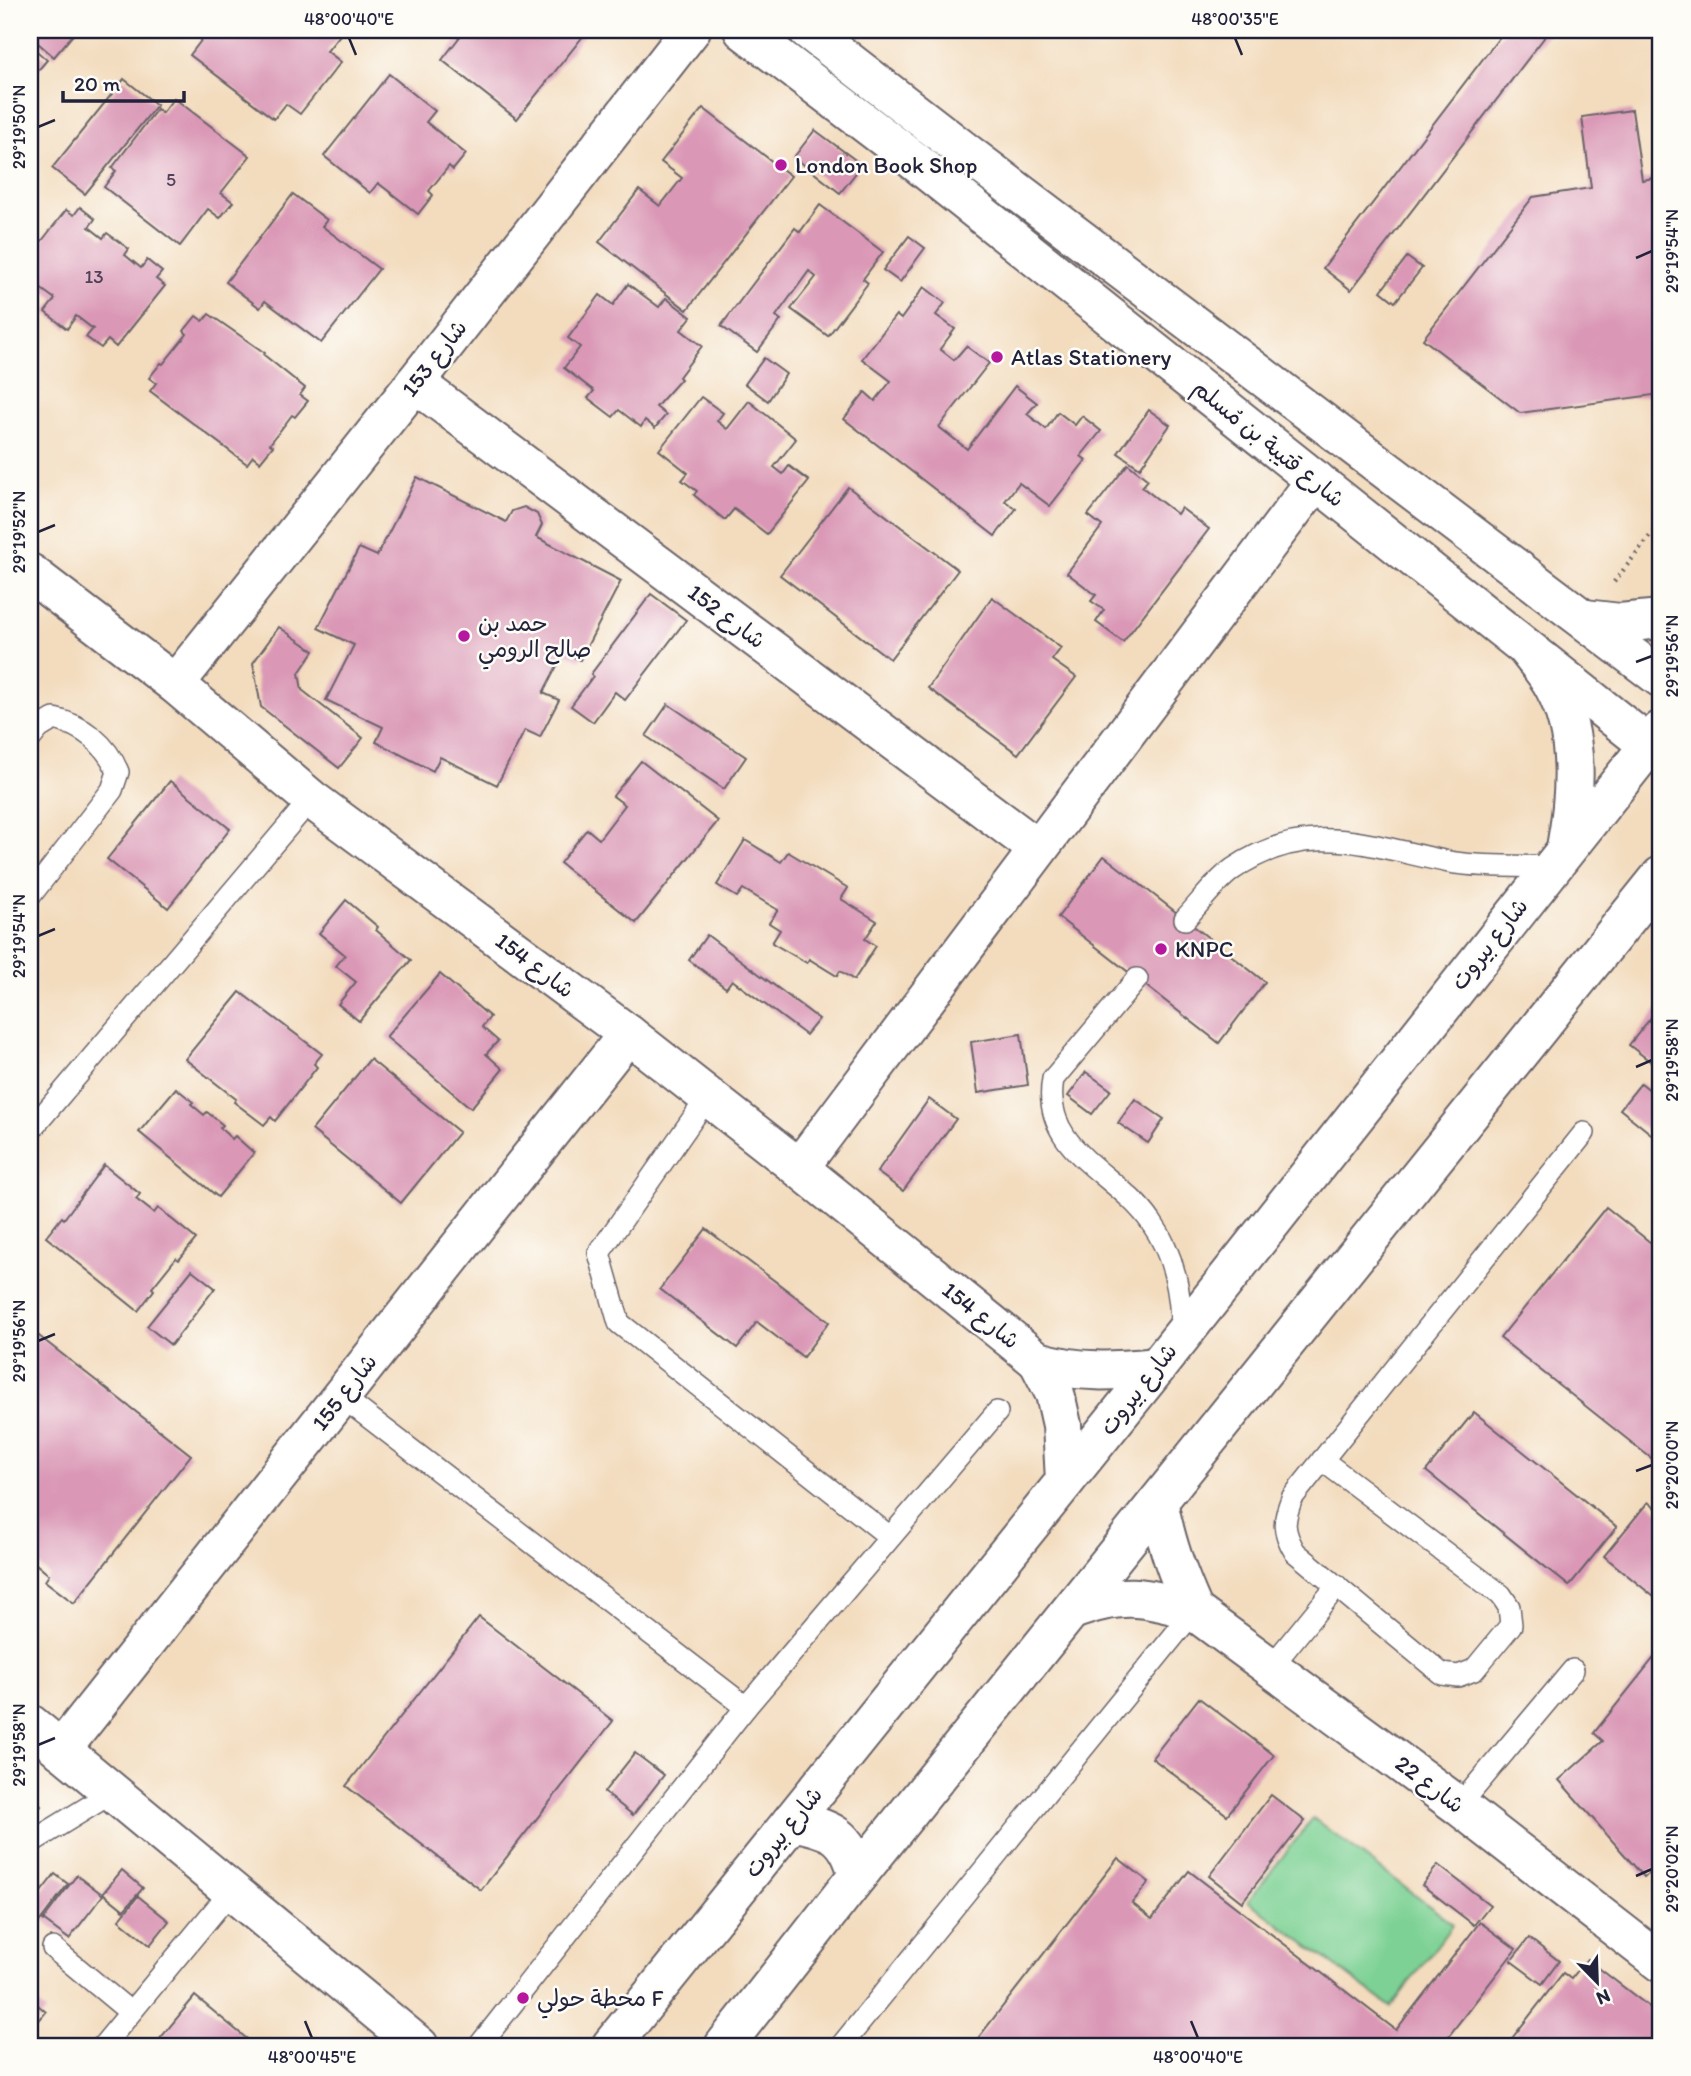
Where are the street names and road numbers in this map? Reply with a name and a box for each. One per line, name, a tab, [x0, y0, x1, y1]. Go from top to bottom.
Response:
street label: شارع 153	[395, 314, 474, 403]
street label: شارع قتيبة بن مُسلم	[1185, 373, 1351, 516]
street label: شارع 152	[682, 578, 771, 656]
street label: شارع بيروت	[1444, 892, 1535, 997]
street label: شارع 154	[489, 926, 580, 1005]
street label: شارع 154	[935, 1275, 1025, 1356]
street label: شارع بيروت	[1093, 1337, 1184, 1442]
street label: شارع 155	[305, 1348, 384, 1437]
street label: شارع 22	[1389, 1749, 1470, 1821]
street label: شارع بيروت	[738, 1781, 830, 1884]

